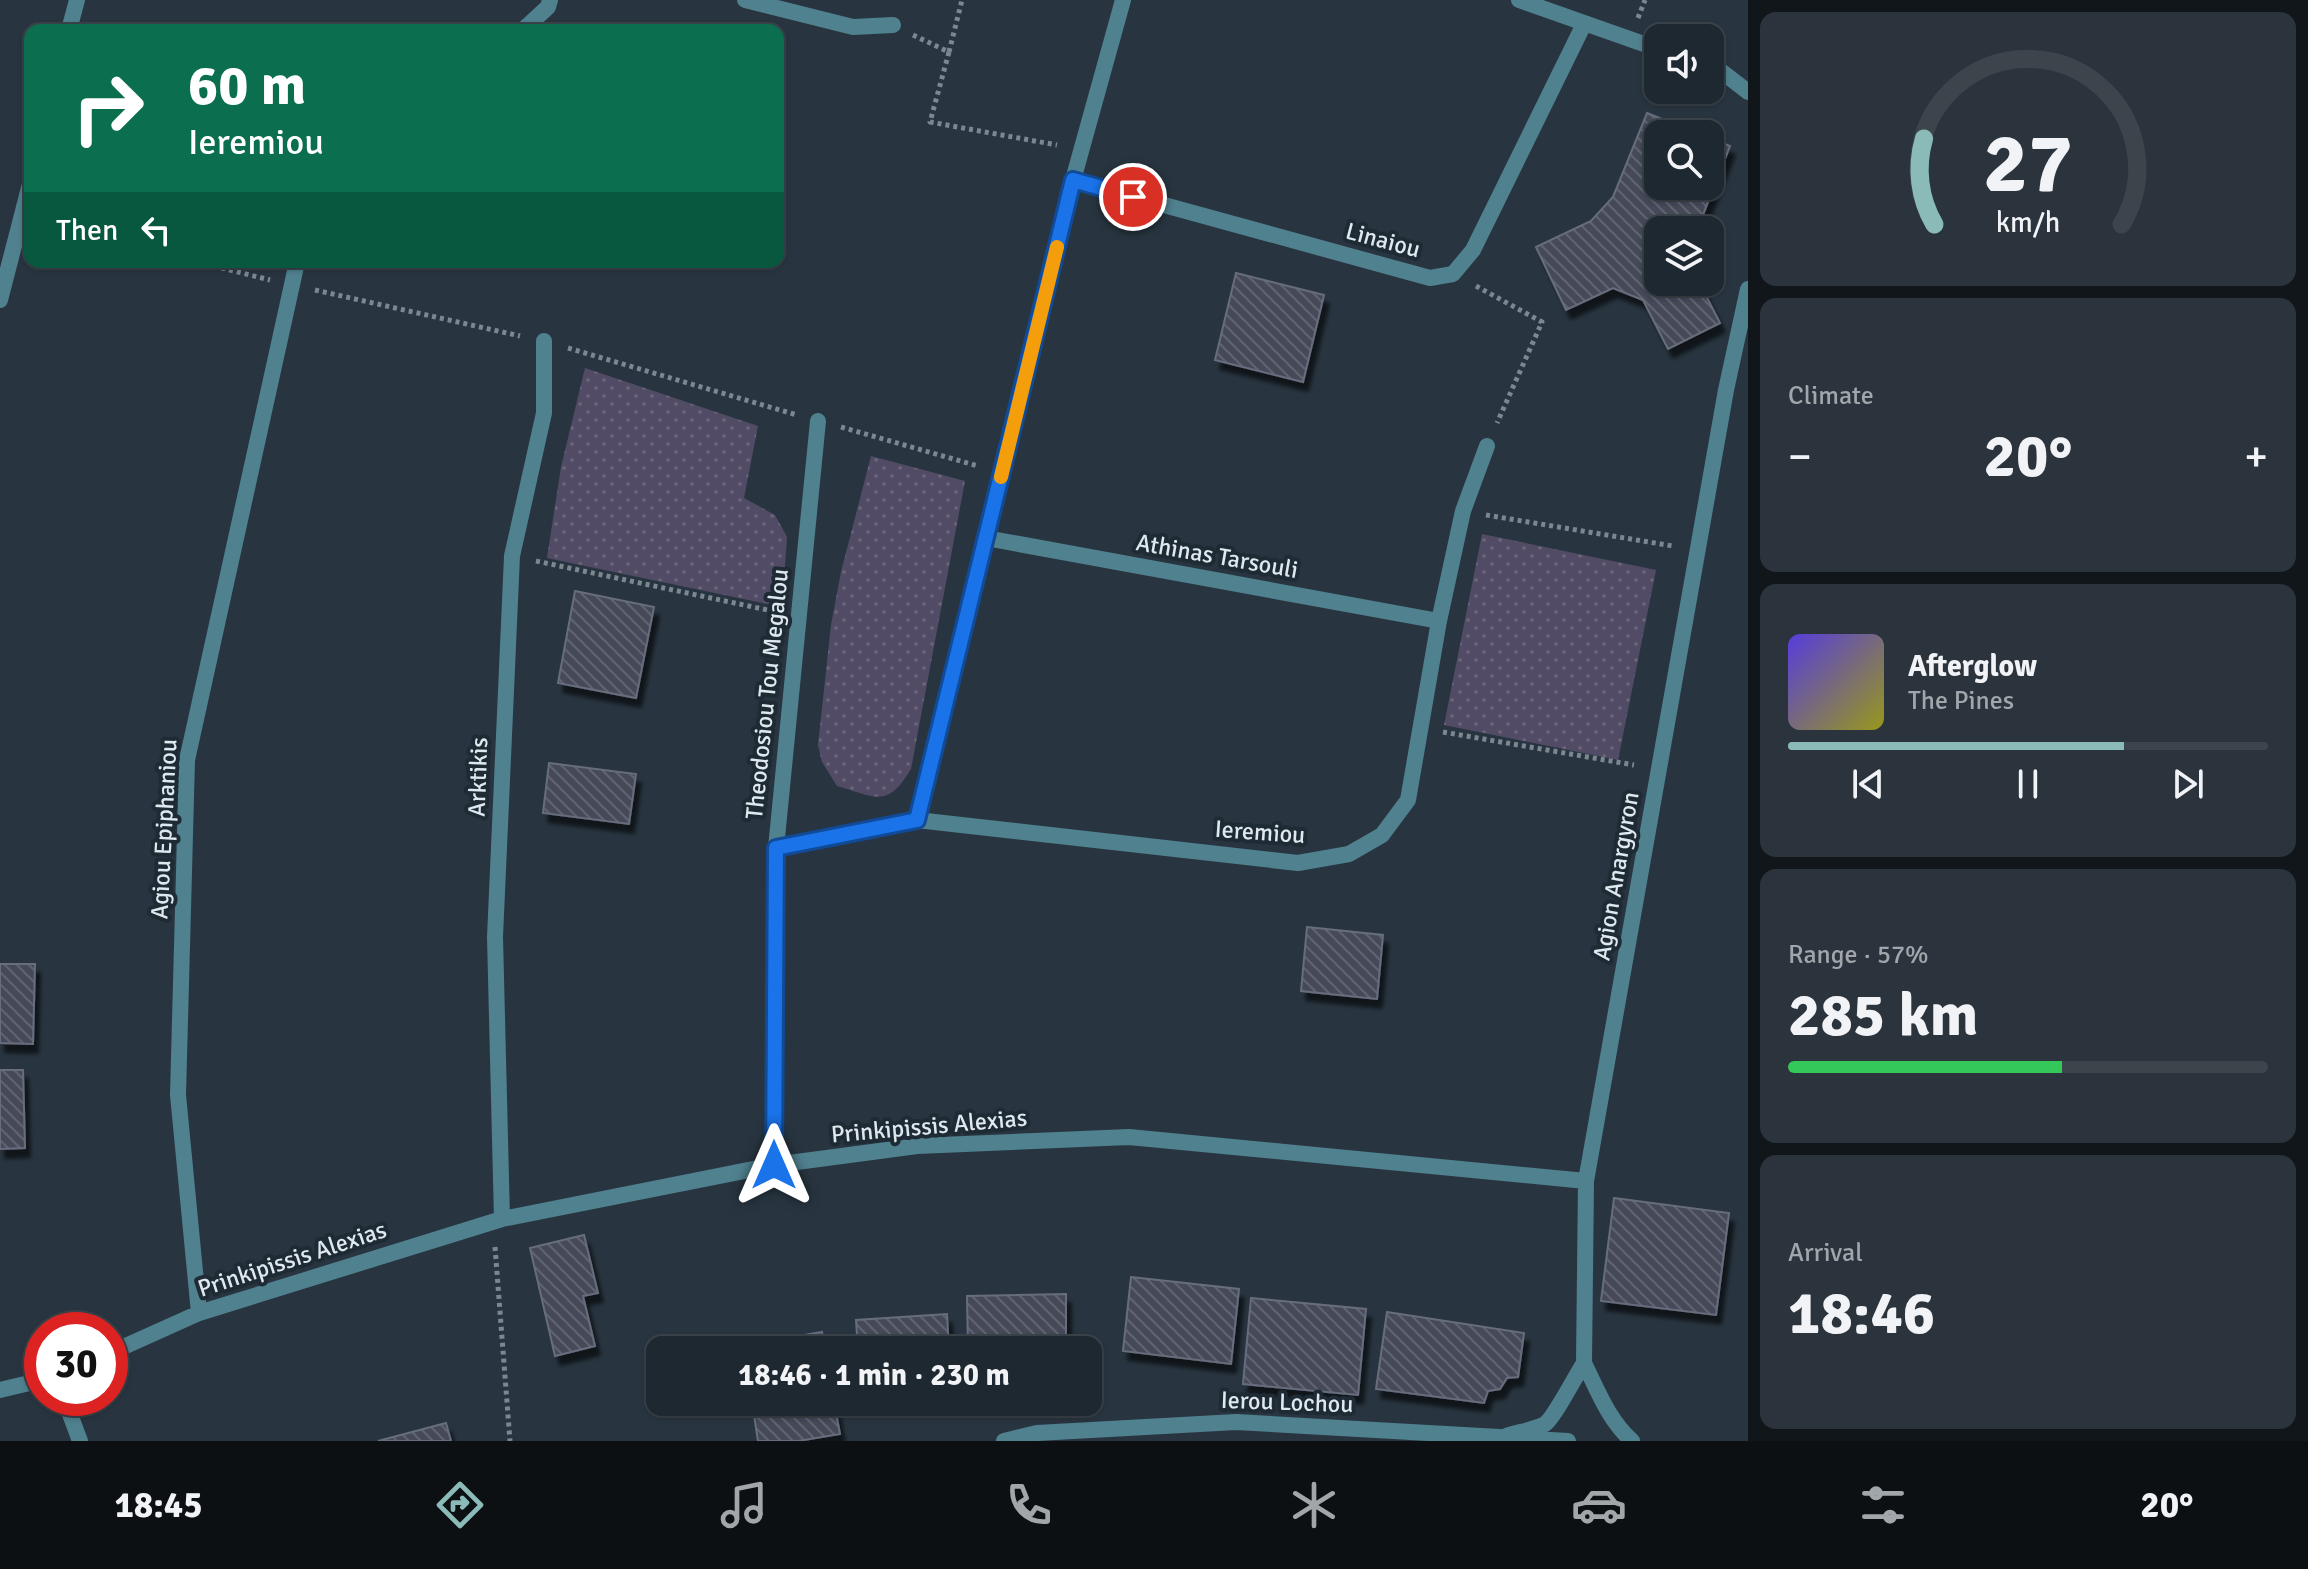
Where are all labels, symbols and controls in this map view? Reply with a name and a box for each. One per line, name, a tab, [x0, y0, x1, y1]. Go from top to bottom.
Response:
map controls	[1644, 24, 1724, 296]
button: sound	[1644, 24, 1724, 104]
text: 60 m	[188, 51, 306, 120]
icon: right	[56, 56, 160, 160]
text: 27	[1983, 112, 2073, 214]
text: Ieremiou	[188, 120, 324, 165]
button: search	[1644, 120, 1724, 200]
pin	[1099, 163, 1167, 231]
icon: arrive	[1111, 175, 1155, 219]
text: km/h	[1996, 205, 2060, 240]
icon: left	[134, 208, 178, 252]
text: Then	[56, 212, 118, 249]
street label: Linaiou	[1342, 216, 1424, 264]
button: layers	[1644, 216, 1724, 296]
text: Climate	[1788, 380, 1874, 412]
text: 20°	[1984, 420, 2072, 494]
text: −	[1788, 430, 1812, 484]
text: +	[2244, 430, 2268, 484]
street label: Athinas Tarsouli	[1134, 527, 1300, 585]
street label: Theodosiou Tou Megalou	[739, 567, 795, 821]
text: Afterglow	[1908, 648, 2037, 685]
text: The Pines	[1908, 685, 2014, 717]
street label: Arktikis	[462, 737, 494, 817]
street label: Agiou Epiphaniou	[144, 738, 184, 920]
icon: previous	[1846, 762, 1890, 806]
icon: pause	[2006, 762, 2050, 806]
icon: next	[2166, 762, 2210, 806]
street label: Agion Anargyron	[1586, 789, 1646, 963]
street label: Ieremiou	[1214, 814, 1306, 850]
text: Range · 57%	[1788, 939, 1929, 971]
text: 285 km	[1788, 979, 1978, 1053]
street label: Prinkipissis Alexias	[830, 1102, 1028, 1150]
position arrow	[732, 1123, 816, 1207]
street label: Prinkipissis Alexias	[194, 1214, 390, 1304]
text: Arrival	[1788, 1237, 1863, 1269]
text: 18:46	[1788, 1277, 1935, 1351]
speed limit sign: 30	[24, 1312, 128, 1416]
text: 18:46 · 1 min · 230 m	[738, 1357, 1010, 1394]
street label: Ierou Lochou	[1220, 1385, 1354, 1419]
icon: directions	[432, 1477, 488, 1533]
icon: music	[716, 1477, 772, 1533]
icon: phone	[1001, 1477, 1057, 1533]
icon: climate	[1286, 1477, 1342, 1533]
icon: car	[1571, 1477, 1627, 1533]
icon: filters	[1855, 1477, 1911, 1533]
text: 18:45	[114, 1483, 203, 1528]
text: 20°	[2140, 1483, 2194, 1528]

